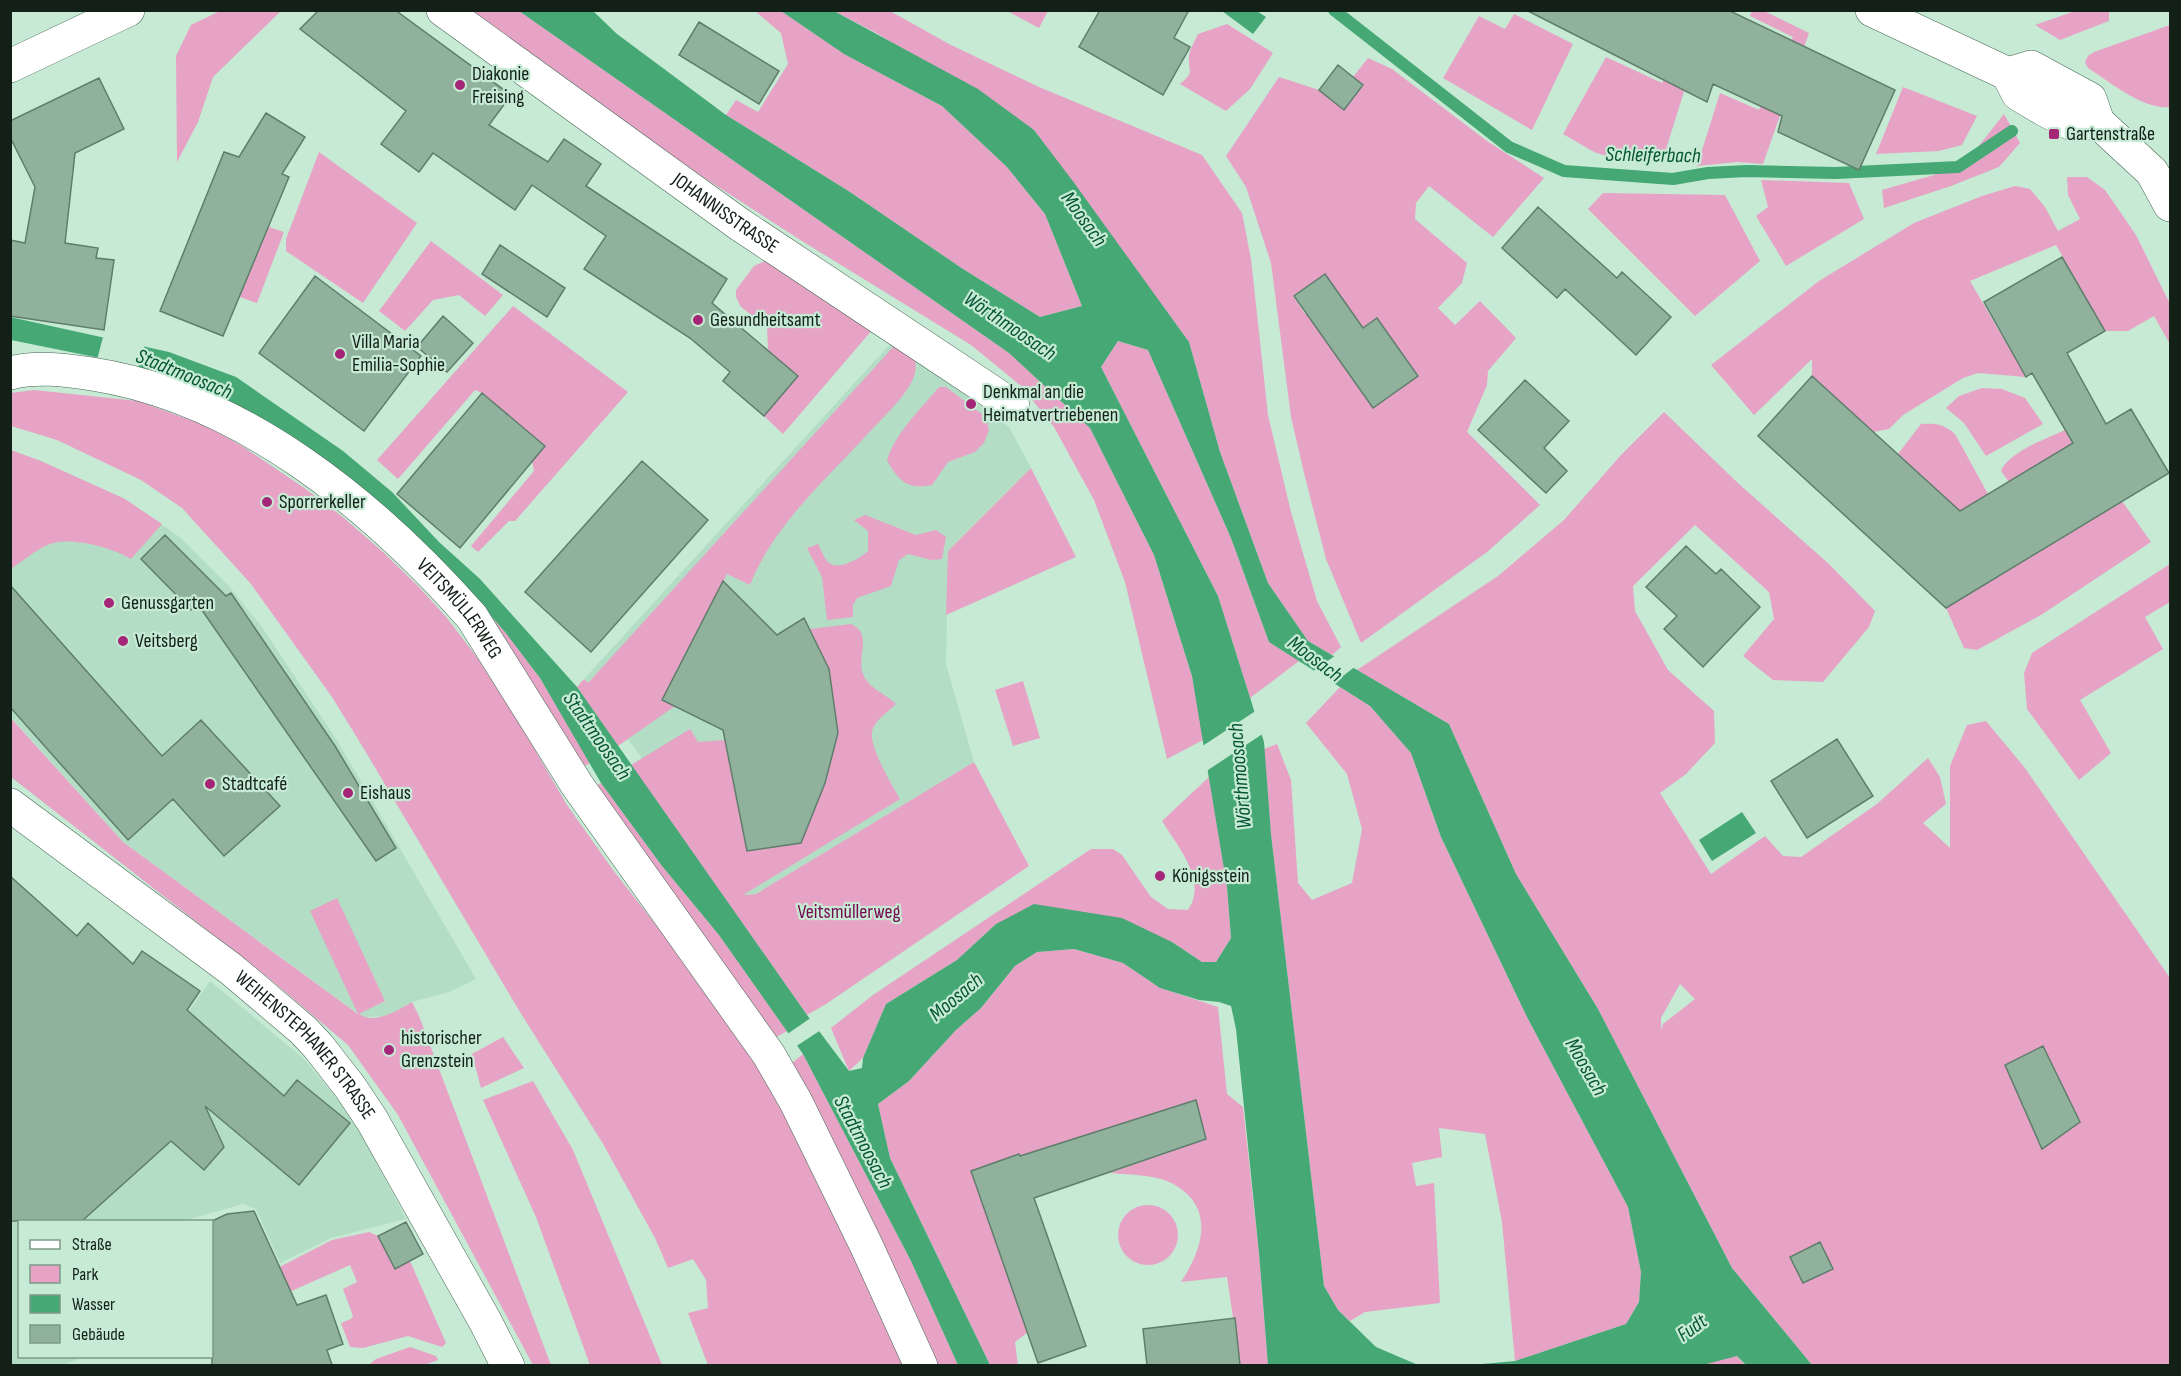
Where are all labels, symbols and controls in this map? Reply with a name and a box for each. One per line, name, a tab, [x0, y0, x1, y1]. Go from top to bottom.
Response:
place label: Diakonie Freising	[472, 62, 529, 109]
marker: Diakonie Freising	[453, 78, 467, 92]
place label: Gartenstraße	[2066, 122, 2155, 146]
marker: Gartenstraße	[2047, 127, 2061, 141]
water label: Schleiferbach	[1605, 142, 1701, 168]
street label: JOHANNISSTRASSE	[667, 167, 783, 259]
water label: Moosach	[1056, 186, 1113, 252]
water label: Wörthmoosach	[959, 286, 1061, 366]
place label: Gesundheitsamt	[710, 308, 821, 332]
marker: Gesundheitsamt	[691, 313, 705, 327]
place label: Villa Maria Emilia-Sophie	[352, 330, 445, 377]
water label: Stadtmoosach	[132, 343, 236, 405]
marker: Villa Maria Emilia-Sophie	[333, 347, 347, 361]
place label: Denkmal an die Heimatvertriebenen	[983, 380, 1118, 427]
marker: Denkmal an die Heimatvertriebenen	[964, 397, 978, 411]
place label: Sporrerkeller	[279, 490, 366, 514]
marker: Sporrerkeller	[260, 495, 274, 509]
street label: VEITSMÜLLERWEG	[411, 553, 507, 663]
place label: Genussgarten	[121, 591, 214, 615]
marker: Genussgarten	[102, 596, 116, 610]
place label: Veitsberg	[135, 629, 198, 653]
water label: Moosach	[1283, 630, 1348, 688]
marker: Veitsberg	[116, 634, 130, 648]
water label: Stadtmoosach	[558, 687, 636, 785]
water label: Wörthmoosach	[1223, 722, 1257, 830]
place label: Stadtcafé	[222, 772, 287, 796]
marker: Stadtcafé	[203, 777, 217, 791]
place label: Eishaus	[360, 781, 411, 805]
marker: Eishaus	[341, 786, 355, 800]
place label: Königsstein	[1172, 864, 1250, 888]
marker: Königsstein	[1153, 869, 1167, 883]
park label: Veitsmüllerweg	[797, 900, 901, 924]
street label: WEIHENSTEPHANER STRASSE	[230, 966, 380, 1124]
water label: Moosach	[924, 967, 988, 1027]
place label: historischer Grenzstein	[401, 1026, 482, 1073]
water label: Moosach	[1560, 1034, 1612, 1100]
marker: historischer Grenzstein	[382, 1043, 396, 1057]
water label: Stadtmoosach	[828, 1091, 898, 1193]
legend	[18, 1220, 213, 1358]
text: Straße	[72, 1234, 112, 1255]
text: Park	[72, 1264, 98, 1285]
text: Wasser	[72, 1294, 115, 1315]
water label: Fudt	[1672, 1308, 1712, 1347]
text: Gebäude	[72, 1324, 125, 1345]

